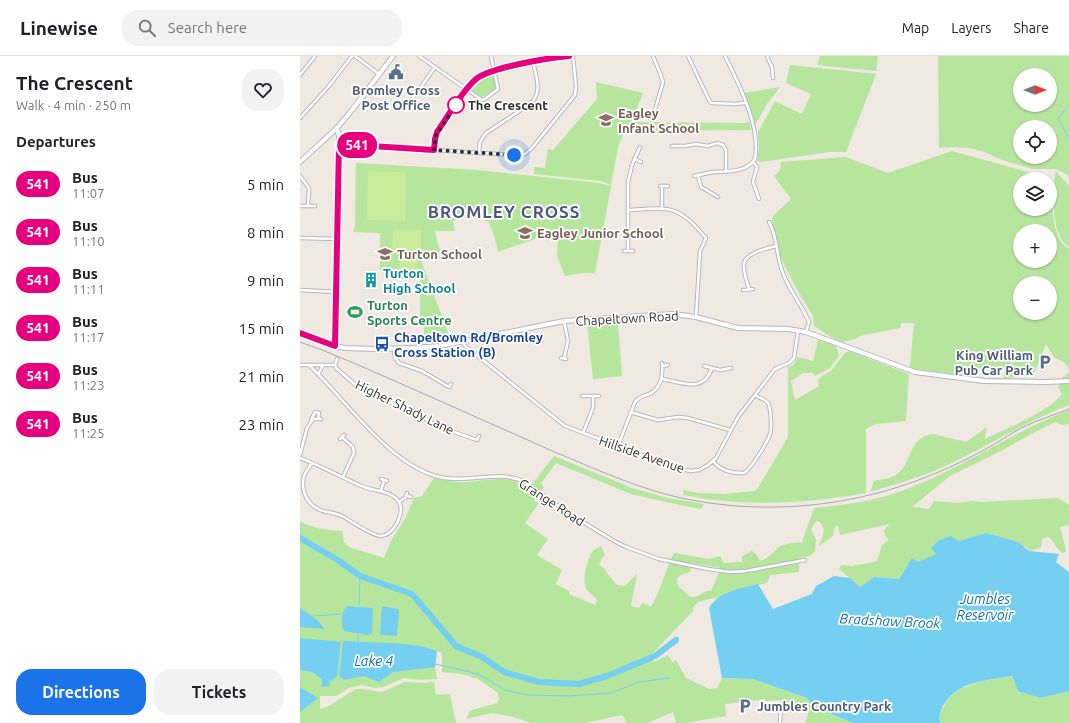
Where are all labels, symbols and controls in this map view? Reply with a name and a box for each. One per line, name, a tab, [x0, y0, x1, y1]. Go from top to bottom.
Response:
search box	[122, 10, 402, 46]
text: Linewise	[20, 17, 98, 39]
icon: search	[136, 17, 158, 39]
text: Search here	[168, 19, 247, 36]
text: Map	[902, 20, 929, 36]
text: Layers	[951, 20, 991, 36]
text: Share	[1013, 20, 1049, 36]
public building icon: Bromley Cross Post Office	[387, 63, 405, 81]
north arrow	[1013, 68, 1057, 112]
map controls	[1013, 68, 1057, 320]
button: heart	[242, 69, 284, 111]
text: The Crescent	[16, 72, 133, 94]
place label: Bromley Cross Post Office	[352, 83, 440, 112]
marker: The Crescent	[447, 96, 465, 114]
text: Walk · 4 min · 250 m	[16, 98, 131, 112]
place label: The Crescent	[468, 98, 548, 112]
place label: Eagley Infant School	[618, 106, 699, 135]
school or university icon: Eagley Infant School	[597, 111, 615, 129]
button: locate	[1013, 120, 1057, 164]
line badge: 541	[334, 132, 380, 158]
text: Departures	[16, 133, 96, 150]
text: 541	[345, 137, 369, 153]
your location	[504, 145, 524, 165]
text: Bus	[72, 169, 98, 186]
button: layers	[1013, 172, 1057, 216]
text: 541	[26, 176, 50, 192]
text: 5 min	[247, 176, 284, 193]
text: 11:07	[72, 186, 105, 200]
district label: BROMLEY CROSS	[428, 202, 580, 221]
text: Bus	[72, 217, 98, 234]
text: 541	[26, 224, 50, 240]
text: 8 min	[247, 224, 284, 241]
school or university icon: Eagley Junior School	[516, 224, 534, 242]
button: +	[1013, 224, 1057, 268]
place label: Eagley Junior School	[537, 226, 664, 240]
text: 11:10	[72, 234, 105, 248]
school or university icon: Turton School	[376, 245, 394, 263]
place label: Turton School	[397, 247, 482, 261]
text: Bus	[72, 265, 98, 282]
place label: Turton High School	[383, 266, 455, 295]
building icon: Turton High School	[362, 271, 380, 289]
text: 541	[26, 272, 50, 288]
text: 9 min	[247, 272, 284, 289]
button: −	[1013, 276, 1057, 320]
text: 11:11	[72, 282, 105, 296]
place label: Turton Sports Centre	[367, 298, 452, 327]
sports icon: Turton Sports Centre	[346, 303, 364, 321]
street label: Chapeltown Road	[575, 308, 679, 328]
text: Bus	[72, 313, 98, 330]
text: 541	[26, 320, 50, 336]
text: 15 min	[238, 320, 284, 337]
text: 11:17	[72, 330, 105, 344]
place label: Chapeltown Rd/Bromley Cross Station (B)	[394, 330, 543, 360]
bus stop icon: Chapeltown Rd/Bromley Cross Station (B)	[373, 335, 391, 353]
place label: King William Pub Car Park	[955, 348, 1034, 377]
parking icon: King William Pub Car Park	[1036, 353, 1054, 371]
text: Bus	[72, 361, 98, 378]
text: 541	[26, 368, 50, 384]
text: 21 min	[238, 368, 284, 385]
street label: Higher Shady Lane	[353, 377, 457, 437]
text: 11:23	[72, 378, 105, 392]
text: Bus	[72, 409, 98, 426]
text: 541	[26, 416, 50, 432]
text: 23 min	[238, 416, 284, 433]
text: 11:25	[72, 426, 105, 440]
street label: Hillside Avenue	[597, 433, 687, 475]
street label: Grange Road	[517, 476, 587, 528]
water label: Jumbles Reservoir	[957, 591, 1014, 623]
water label: Bradshaw Brook	[839, 610, 942, 632]
water label: Lake 4	[355, 653, 394, 669]
button: Directions	[16, 669, 146, 715]
button: Tickets	[154, 669, 284, 715]
parking icon: Jumbles Country Park	[736, 697, 754, 715]
place label: Jumbles Country Park	[757, 699, 892, 713]

